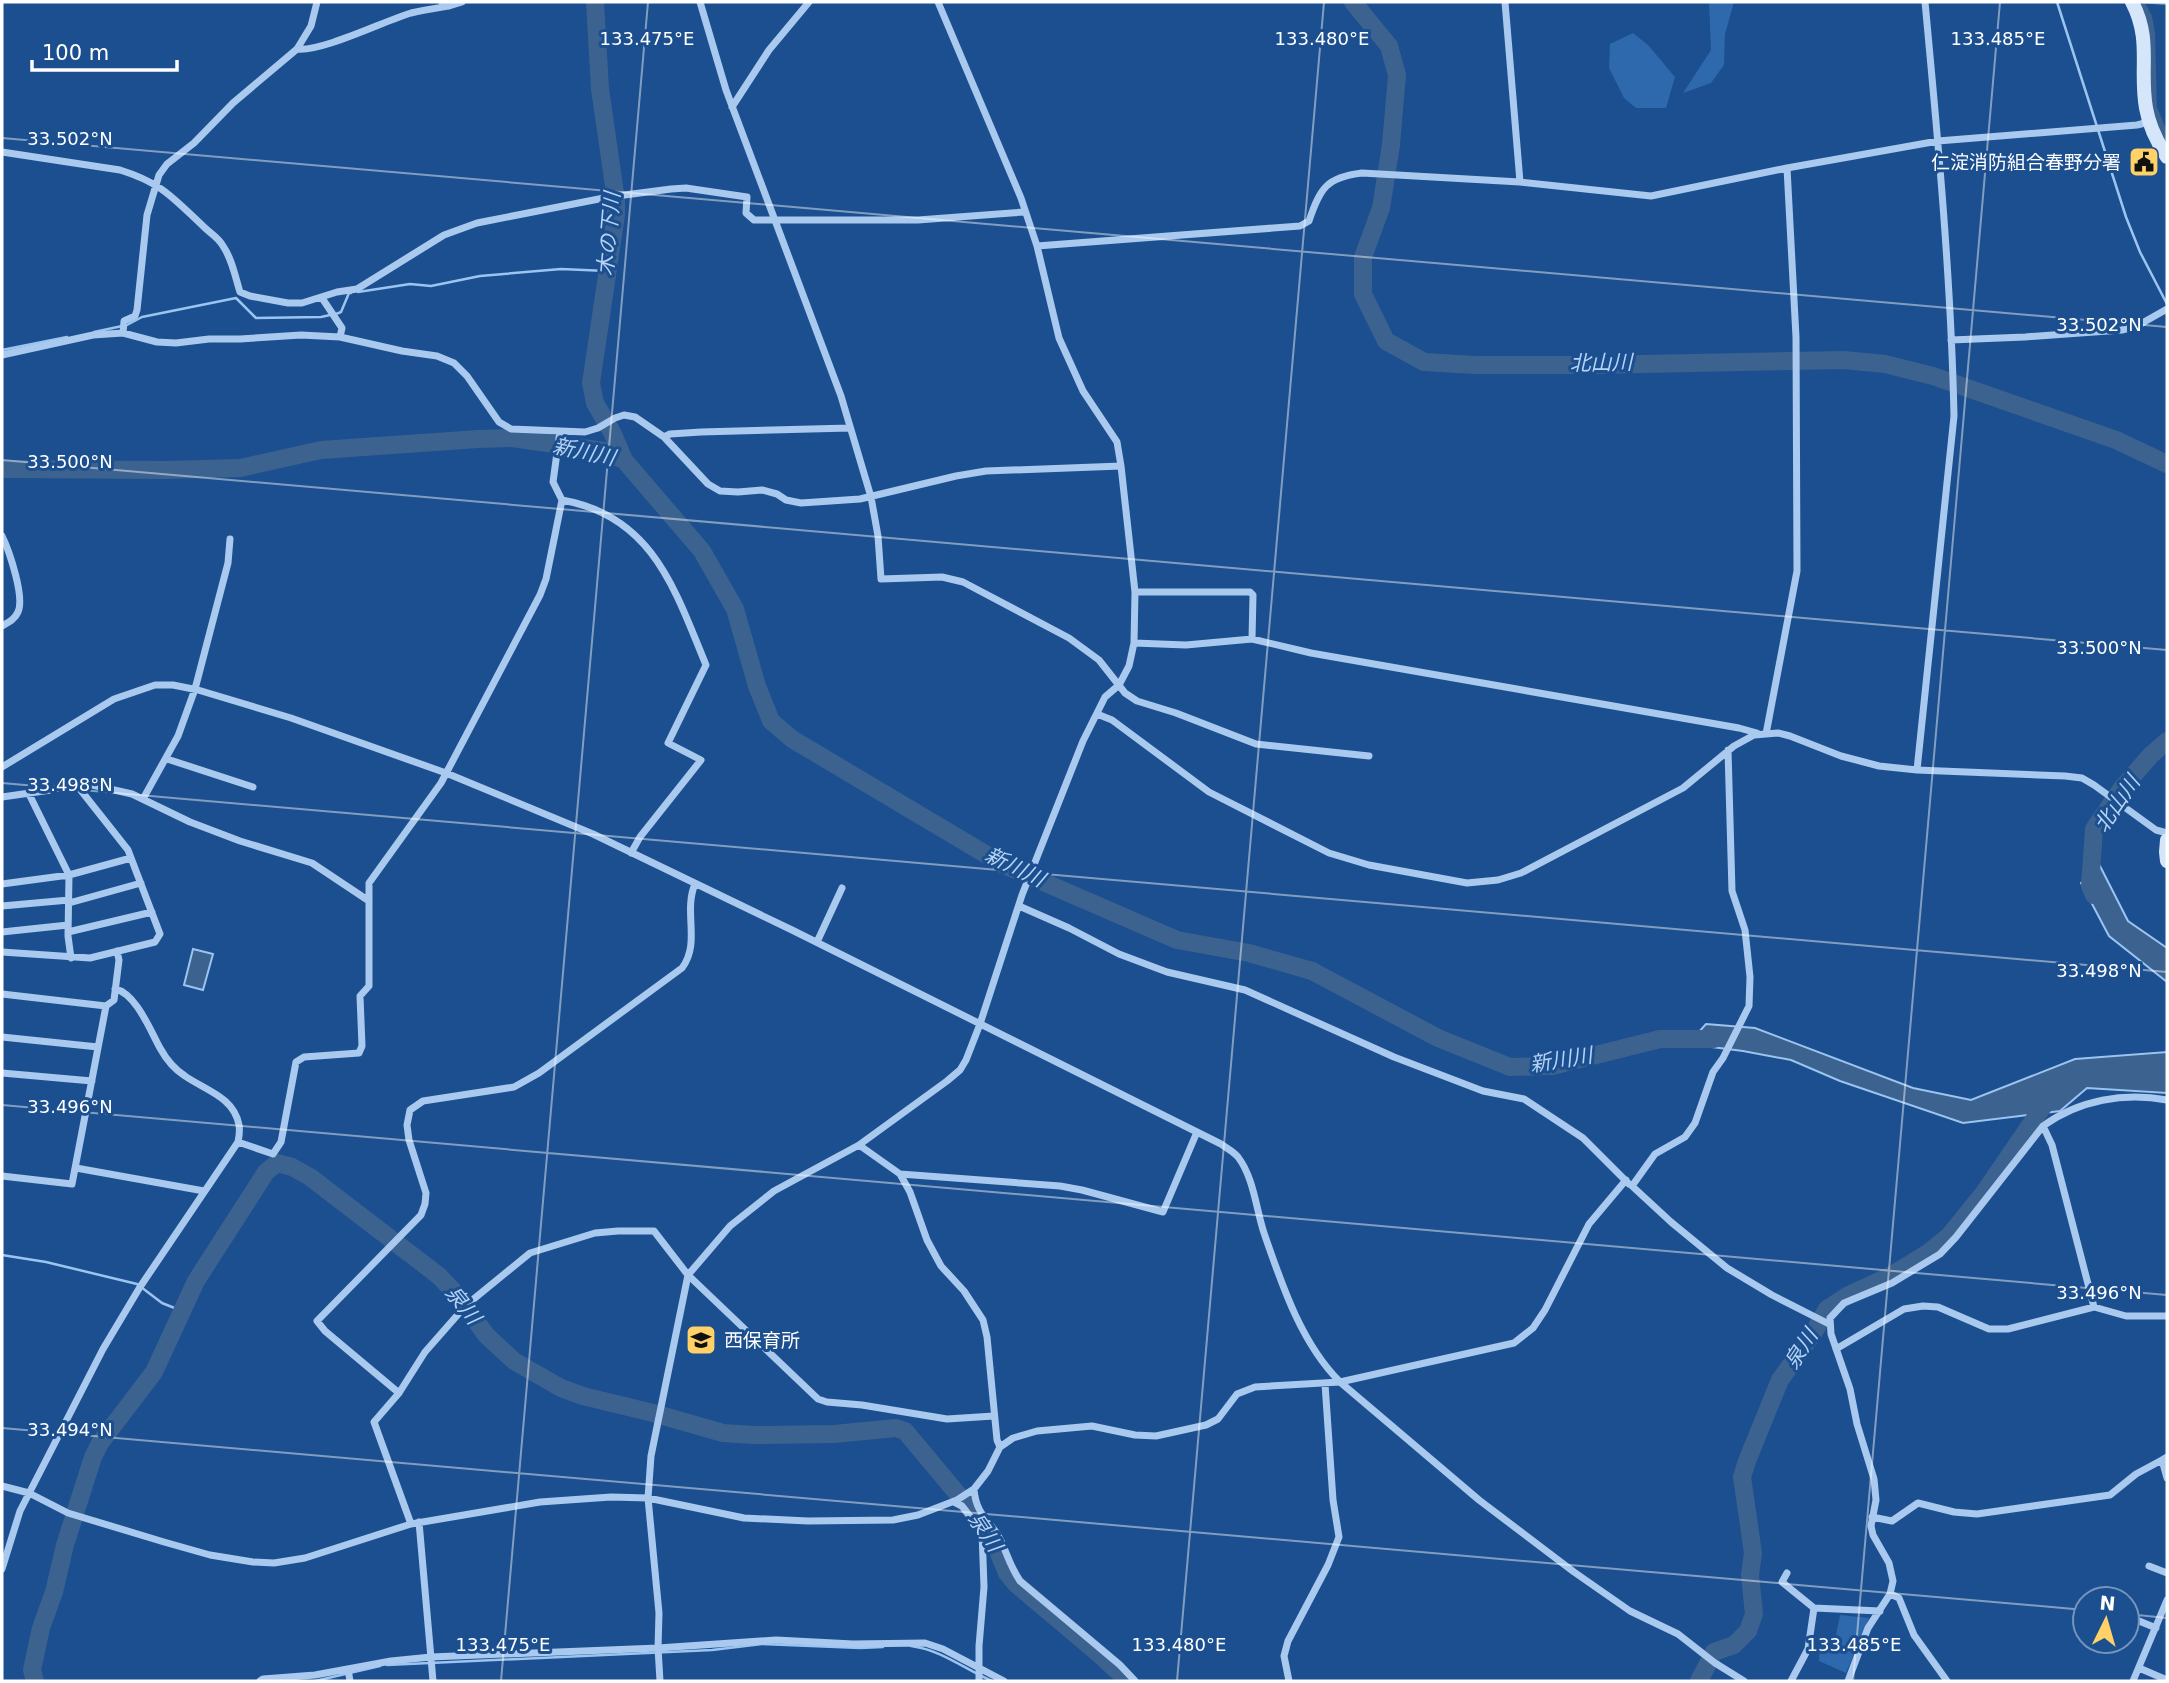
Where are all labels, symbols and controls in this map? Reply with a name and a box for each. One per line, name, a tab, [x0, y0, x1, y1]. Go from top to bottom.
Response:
scale bar	[32, 28, 177, 72]
text: 133.475°E	[600, 28, 694, 49]
text: 133.480°E	[1275, 28, 1369, 49]
text: 133.485°E	[1951, 28, 2045, 49]
text: 100 m	[42, 41, 109, 65]
text: 33.502°N	[27, 128, 113, 149]
public building icon: 仁淀消防組合春野分署	[2127, 145, 2161, 179]
place label: 仁淀消防組合春野分署	[1931, 151, 2121, 173]
water label: 木の下川	[593, 189, 625, 277]
text: 33.502°N	[2056, 314, 2142, 335]
water label: 北山川	[1569, 350, 1635, 376]
water label: 新川川	[551, 434, 619, 471]
text: 33.500°N	[27, 451, 113, 472]
text: 33.500°N	[2056, 637, 2142, 658]
water label: 北山川	[2089, 770, 2146, 837]
text: 33.498°N	[27, 774, 113, 795]
water label: 新川川	[981, 842, 1050, 892]
text: 33.498°N	[2056, 960, 2142, 981]
water label: 新川川	[1528, 1043, 1596, 1077]
text: 33.496°N	[27, 1096, 113, 1117]
water label: 泉川	[440, 1281, 487, 1330]
text: 33.496°N	[2056, 1282, 2142, 1303]
school or university icon: 西保育所	[684, 1323, 718, 1357]
water label: 泉川	[1779, 1323, 1824, 1373]
place label: 西保育所	[724, 1329, 800, 1351]
text: 33.494°N	[27, 1419, 113, 1440]
water label: 泉川	[963, 1508, 1008, 1558]
north arrow	[2071, 1585, 2141, 1655]
text: N	[2099, 1591, 2116, 1615]
text: 133.475°E	[456, 1634, 550, 1655]
text: 133.480°E	[1132, 1634, 1226, 1655]
text: 133.485°E	[1807, 1634, 1901, 1655]

